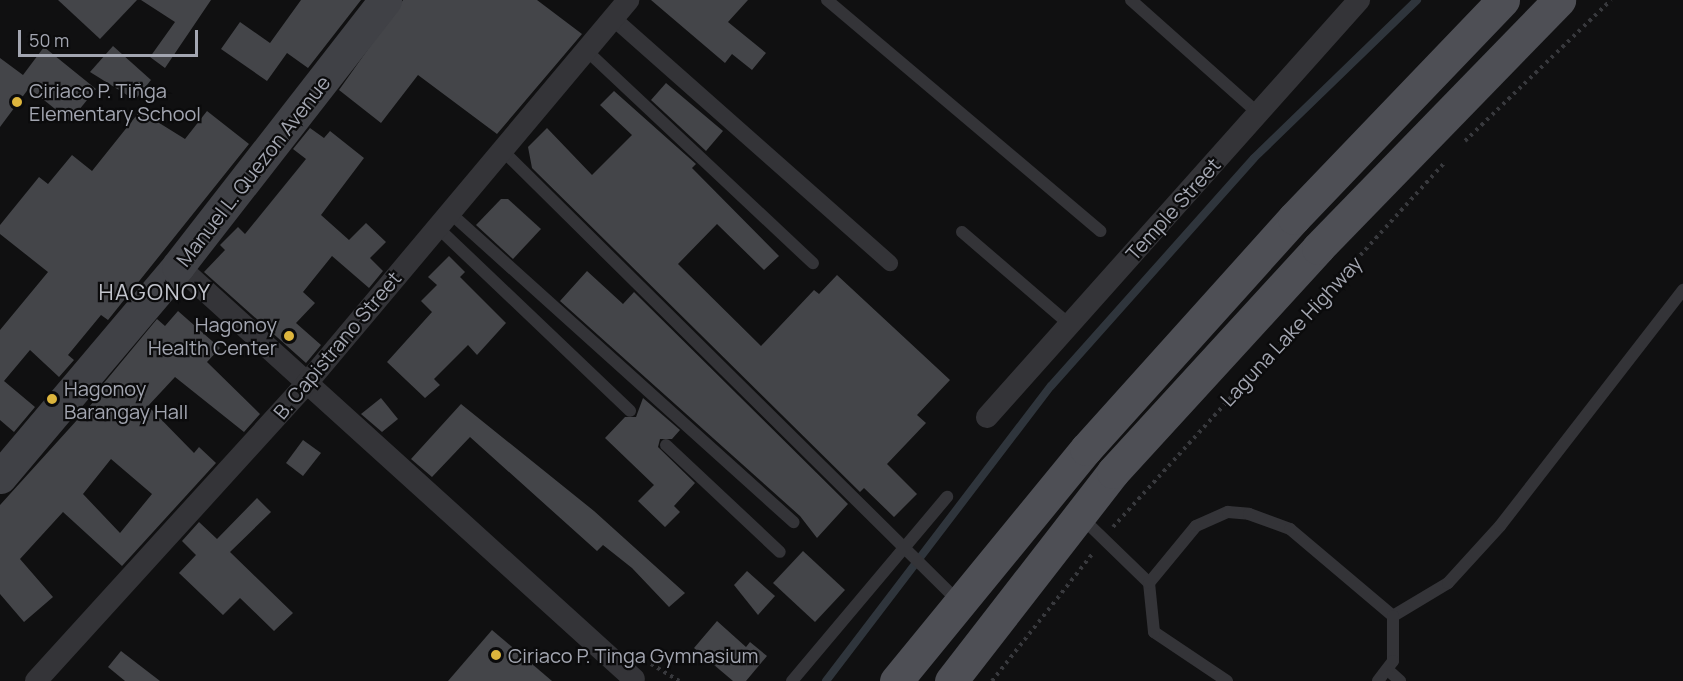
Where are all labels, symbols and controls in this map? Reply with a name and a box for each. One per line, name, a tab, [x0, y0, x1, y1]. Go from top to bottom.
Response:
scale bar	[21, 18, 201, 56]
text: 50 m	[29, 28, 69, 52]
street label: Manuel L. Quezon Avenue	[171, 71, 335, 271]
place label: Ciriaco P. Tiñga Elementary School	[29, 78, 201, 125]
marker: Ciriaco P. Tiñga Elementary School	[10, 95, 24, 109]
street label: Temple Street	[1121, 153, 1225, 265]
street label: Laguna Lake Highway	[1215, 251, 1367, 411]
street label: B. Capistrano Street	[268, 266, 406, 424]
district label: HAGONOY	[98, 280, 212, 306]
place label: Hagonoy Health Center	[148, 312, 277, 359]
marker: Hagonoy Health Center	[282, 329, 296, 343]
place label: Hagonoy Barangay Hall	[64, 376, 188, 423]
marker: Hagonoy Barangay Hall	[45, 392, 59, 406]
place label: Ciriaco P. Tinga Gymnasium	[508, 643, 759, 667]
marker: Ciriaco P. Tinga Gymnasium	[489, 648, 503, 662]

